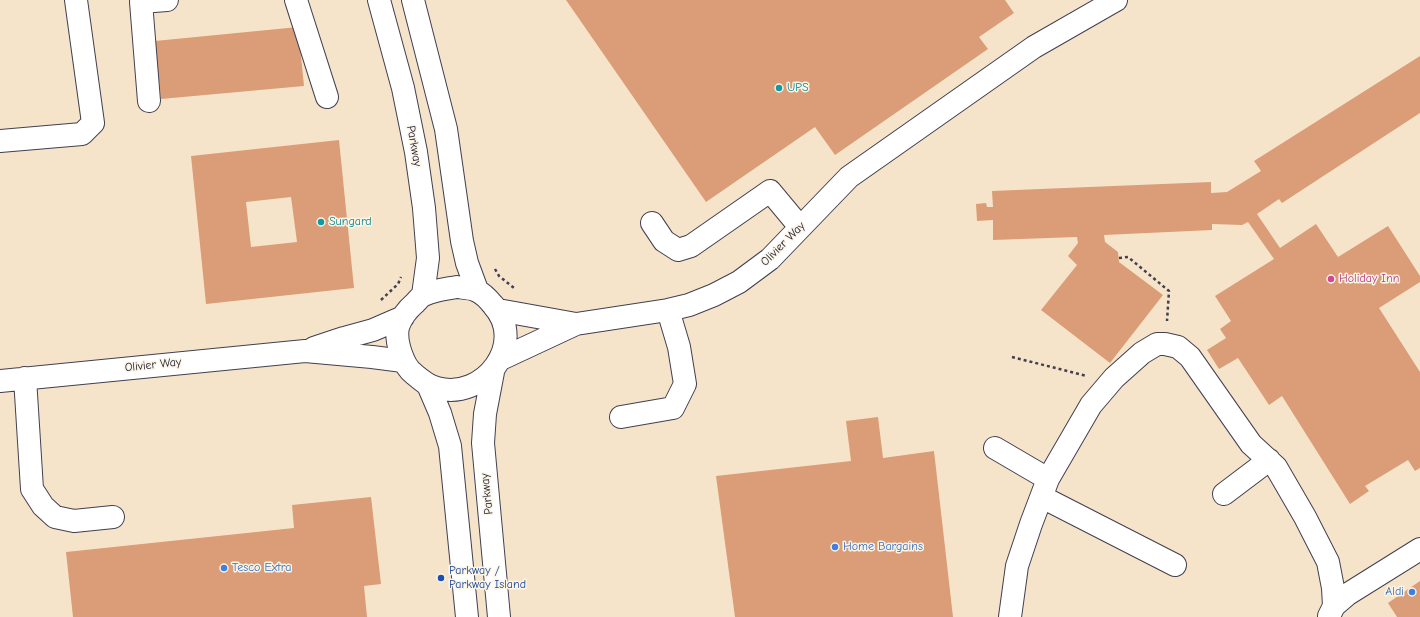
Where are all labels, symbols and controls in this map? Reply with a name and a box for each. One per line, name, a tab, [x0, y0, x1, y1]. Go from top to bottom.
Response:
place label: UPS	[787, 81, 809, 95]
marker: UPS	[774, 83, 784, 93]
street label: Parkway	[403, 124, 425, 168]
place label: Sungard	[329, 215, 372, 229]
marker: Sungard	[316, 217, 326, 227]
street label: Olivier Way	[758, 219, 808, 269]
place label: Holiday Inn	[1339, 272, 1399, 286]
marker: Holiday Inn	[1326, 274, 1336, 284]
street label: Olivier Way	[124, 355, 182, 375]
street label: Parkway	[478, 473, 496, 515]
place label: Home Bargains	[843, 540, 923, 554]
marker: Home Bargains	[830, 542, 840, 552]
place label: Tesco Extra	[232, 561, 291, 575]
marker: Tesco Extra	[219, 563, 229, 573]
place label: Parkway / Parkway Island	[449, 564, 526, 592]
marker: Parkway / Parkway Island	[436, 573, 446, 583]
place label: Aldi	[1385, 585, 1404, 599]
marker: Aldi	[1407, 587, 1417, 597]

